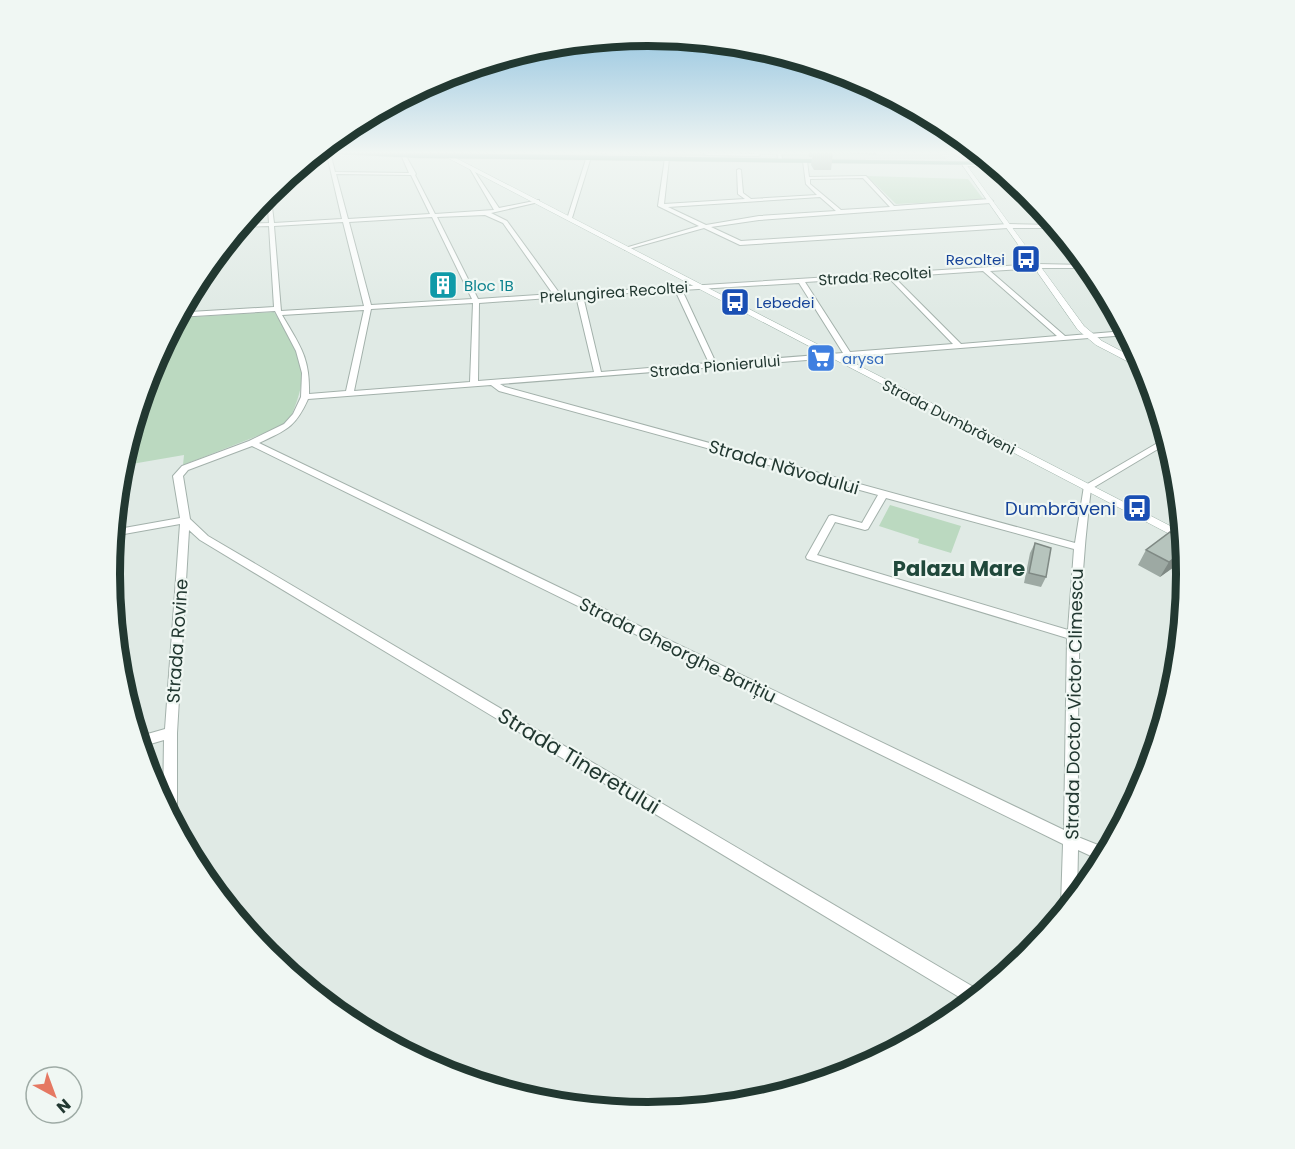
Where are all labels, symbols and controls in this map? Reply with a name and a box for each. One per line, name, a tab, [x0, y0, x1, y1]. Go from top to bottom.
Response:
bus stop icon: Recoltei	[1010, 243, 1042, 275]
place label: Recoltei	[946, 249, 1005, 270]
street label: Strada Recoltei	[818, 262, 932, 290]
building icon: Bloc 1B	[427, 269, 459, 301]
place label: Bloc 1B	[464, 275, 514, 296]
street label: Prelungirea Recoltei	[539, 276, 689, 308]
bus stop icon: Lebedei	[719, 286, 751, 318]
place label: Lebedei	[756, 292, 814, 313]
supermarket icon: arysa	[805, 342, 837, 374]
place label: arysa	[842, 348, 884, 369]
street label: Strada Pionierului	[649, 350, 781, 382]
street label: Strada Dumbrăveni	[879, 374, 1019, 460]
street label: Strada Năvodului	[706, 434, 862, 500]
bus stop icon: Dumbrăveni	[1121, 492, 1153, 524]
place label: Dumbrăveni	[1005, 496, 1116, 521]
district label: Palazu Mare	[893, 554, 1025, 583]
street label: Strada Doctor Victor Climescu	[1059, 568, 1089, 840]
street label: Strada Rovine	[160, 578, 194, 704]
street label: Strada Gheorghe Barițiu	[575, 591, 781, 709]
street label: Strada Tineretului	[492, 701, 666, 821]
north arrow	[24, 1065, 84, 1125]
text: N	[51, 1093, 76, 1119]

